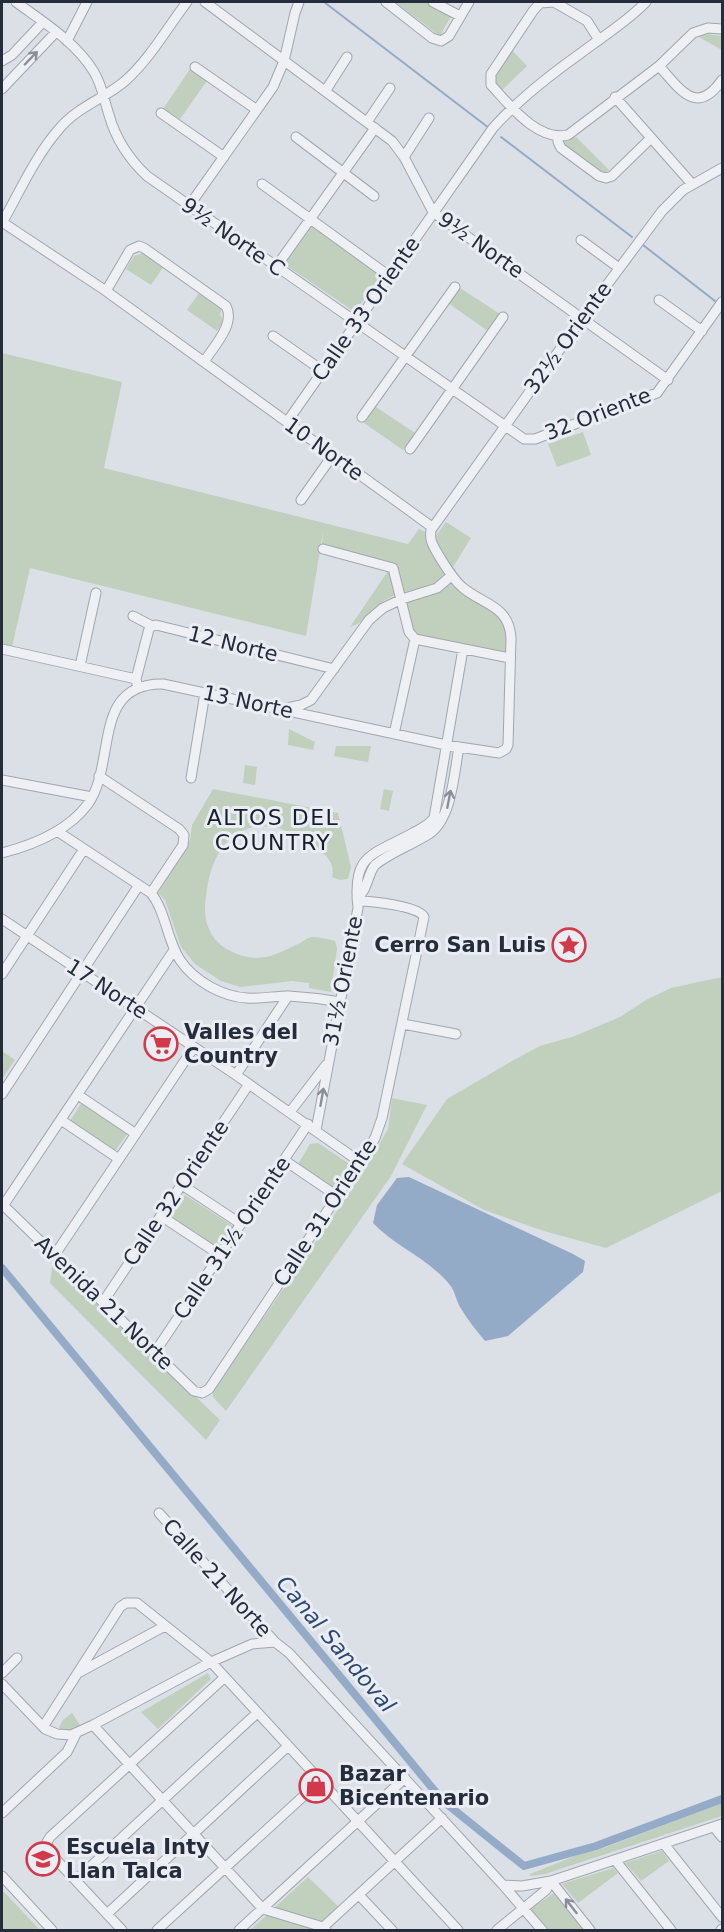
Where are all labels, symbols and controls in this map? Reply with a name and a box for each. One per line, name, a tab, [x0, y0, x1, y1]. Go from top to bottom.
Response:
one-way arrow	[23, 50, 38, 65]
street label: 9½ Norte C	[177, 193, 289, 281]
street label: 9½ Norte	[434, 207, 528, 283]
street label: Calle 33 Oriente	[307, 232, 425, 386]
street label: 32½ Oriente	[519, 277, 617, 399]
street label: 32 Oriente	[542, 383, 654, 445]
street label: 10 Norte	[280, 412, 368, 486]
street label: 12 Norte	[186, 621, 280, 667]
street label: 13 Norte	[201, 681, 295, 723]
one-way arrow	[444, 790, 455, 810]
district label: ALTOS DEL COUNTRY	[207, 805, 339, 855]
street label: 31½ Oriente	[319, 914, 367, 1048]
place icon: Cerro San Luis	[551, 927, 587, 963]
place label: Cerro San Luis	[374, 933, 546, 957]
street label: 17 Norte	[62, 954, 152, 1024]
place label: Valles del Country	[184, 1020, 298, 1068]
supermarket icon: Valles del Country	[143, 1026, 179, 1062]
one-way arrow	[316, 1087, 327, 1107]
street label: Calle 32 Oriente	[118, 1116, 234, 1270]
street label: Calle 31 Oriente	[268, 1135, 382, 1291]
street label: Calle 31½ Oriente	[169, 1152, 295, 1324]
street label: Avenida 21 Norte	[30, 1231, 178, 1375]
street label: Calle 21 Norte	[158, 1514, 276, 1642]
water label: Canal Sandoval	[272, 1571, 400, 1717]
place label: Bazar Bicentenario	[339, 1762, 489, 1810]
shop icon: Bazar Bicentenario	[298, 1768, 334, 1804]
place label: Escuela Inty Llan Talca	[66, 1835, 210, 1883]
school or university icon: Escuela Inty Llan Talca	[25, 1841, 61, 1877]
one-way arrow	[564, 1898, 577, 1914]

